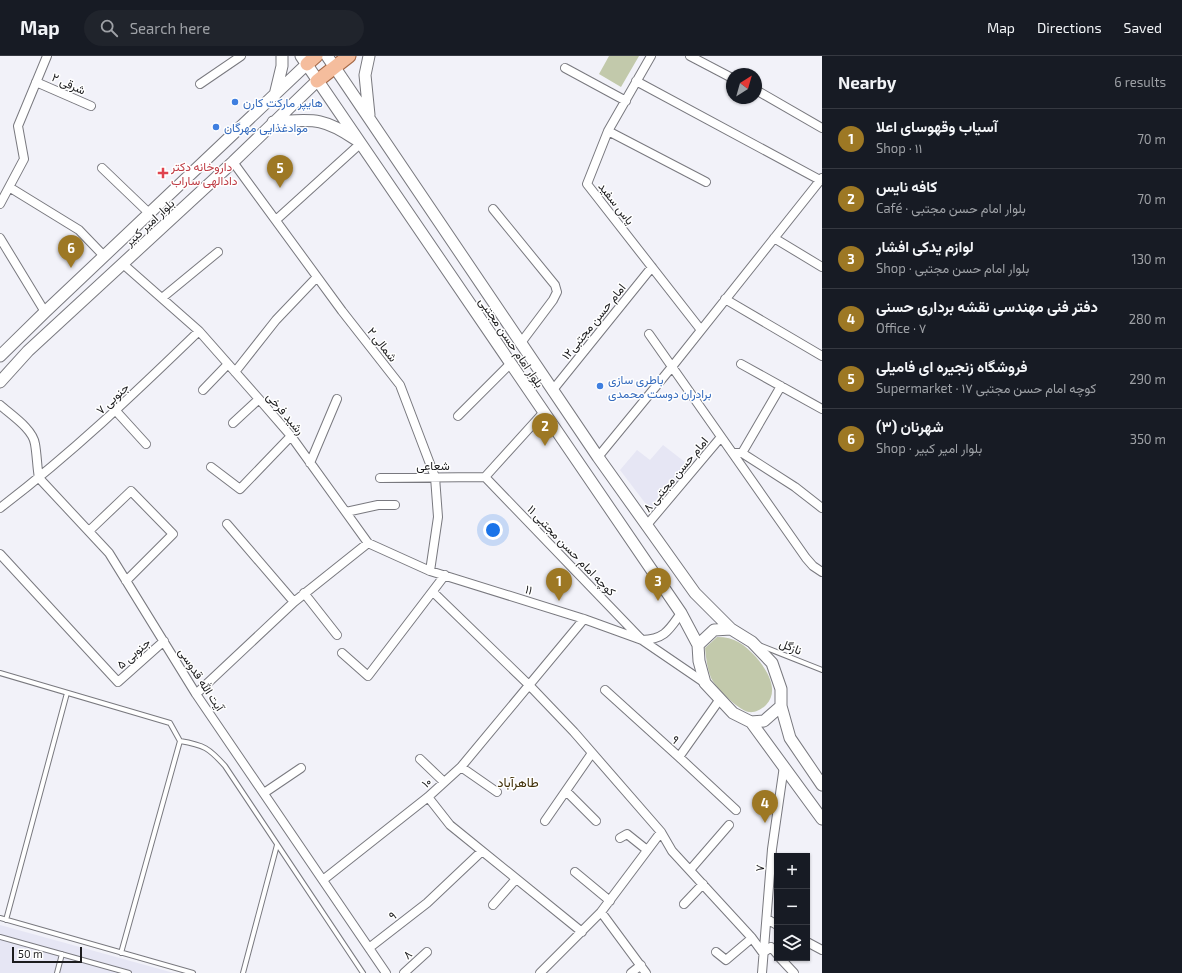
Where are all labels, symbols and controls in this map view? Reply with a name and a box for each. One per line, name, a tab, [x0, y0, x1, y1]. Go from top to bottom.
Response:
search box	[84, 10, 364, 46]
text: Map	[20, 16, 60, 39]
icon: search	[98, 17, 120, 39]
text: Search here	[130, 19, 210, 37]
text: Map	[987, 19, 1015, 36]
text: Directions	[1037, 19, 1102, 36]
text: Saved	[1124, 19, 1162, 36]
north arrow	[726, 68, 762, 104]
street label: ۲ شرقی	[49, 69, 88, 98]
text: Nearby	[838, 72, 896, 92]
text: 6 results	[1114, 74, 1166, 90]
place label: هایپر مارکت کارن	[243, 95, 323, 111]
marker: هایپر مارکت کارن	[230, 97, 240, 107]
text: آسیاب وقهوسای اعلا	[876, 117, 998, 135]
place label: موادغذایی مهرگان	[224, 120, 308, 136]
marker: موادغذایی مهرگان	[211, 122, 221, 132]
text: 1	[848, 131, 854, 147]
text: 70 m	[1137, 131, 1166, 147]
text: Shop · ۱۱	[876, 140, 922, 156]
pin: 5	[267, 155, 293, 188]
place label: داروخانه دکتر دادالهی ساراب	[170, 159, 238, 189]
marker: داروخانه دکتر دادالهی ساراب	[158, 168, 168, 178]
text: کافه نایس	[876, 177, 937, 195]
street label: یاس سفید	[595, 179, 638, 228]
text: 2	[847, 191, 855, 207]
text: 70 m	[1137, 191, 1166, 207]
street label: بلوار امیر کبیر	[121, 196, 178, 251]
text: Café · بلوار امام حسن مجتبی	[876, 200, 1026, 216]
pin: 6	[58, 235, 84, 268]
text: لوازم یدکی افشار	[876, 237, 974, 255]
text: 3	[847, 251, 855, 267]
text: 130 m	[1131, 251, 1166, 267]
text: Shop · بلوار امام حسن مجتبی	[876, 260, 1029, 276]
street label: امام حسن مجتبی۱۲	[558, 280, 629, 363]
street label: بلوار امام حسن مجتبی	[475, 294, 547, 391]
text: دفتر فنی مهندسی نقشه برداری حسنی	[876, 297, 1098, 315]
text: 4	[847, 311, 855, 327]
text: 280 m	[1129, 311, 1166, 327]
text: Office · ۷	[876, 320, 927, 336]
street label: ۲ شمالی	[364, 324, 401, 365]
text: فروشگاه زنجیره ای فامیلی	[876, 357, 1028, 375]
text: 5	[847, 371, 855, 387]
text: 290 m	[1129, 371, 1166, 387]
place label: باطری سازی برادران دوست محمدی	[608, 372, 711, 402]
street label: ۷ جنوبی	[93, 379, 133, 418]
text: Supermarket · کوچه امام حسن مجتبی ۱۷	[876, 380, 1096, 396]
marker: باطری سازی برادران دوست محمدی	[595, 381, 605, 391]
street label: رشید فرخی	[263, 389, 308, 438]
pin: 2	[532, 413, 558, 446]
text: شهرنان (۳)	[876, 417, 944, 435]
text: 6	[847, 431, 855, 447]
text: 350 m	[1130, 431, 1166, 447]
street label: امام حسن مجتبی ۸	[640, 434, 712, 516]
text: Shop · بلوار امیر کبیر	[876, 440, 982, 456]
street label: شعاعی	[416, 458, 450, 474]
street label: کوچه امام حسن مجتبی ۱۱	[525, 502, 619, 598]
your location	[483, 520, 503, 540]
pin: 1	[546, 568, 572, 601]
pin: 3	[645, 568, 671, 601]
street label: ۱۱	[523, 581, 535, 597]
street label: ۵ جنوبی	[113, 635, 154, 673]
street label: نازگل	[777, 635, 804, 659]
street label: آیت الله قدوسی	[175, 645, 228, 715]
street label: ۹	[669, 732, 683, 746]
street label: ۱۰	[418, 774, 434, 790]
district label: طاهرآباد	[497, 774, 539, 791]
pin: 4	[752, 790, 778, 823]
map controls	[774, 853, 810, 961]
button: +	[774, 853, 810, 889]
street label: ۷	[752, 864, 766, 872]
button: −	[774, 889, 810, 925]
street label: ۹	[385, 908, 399, 922]
button: layers	[774, 925, 810, 961]
scale bar	[12, 945, 82, 964]
street label: ۸	[400, 946, 414, 962]
text: 50 m	[18, 947, 43, 960]

